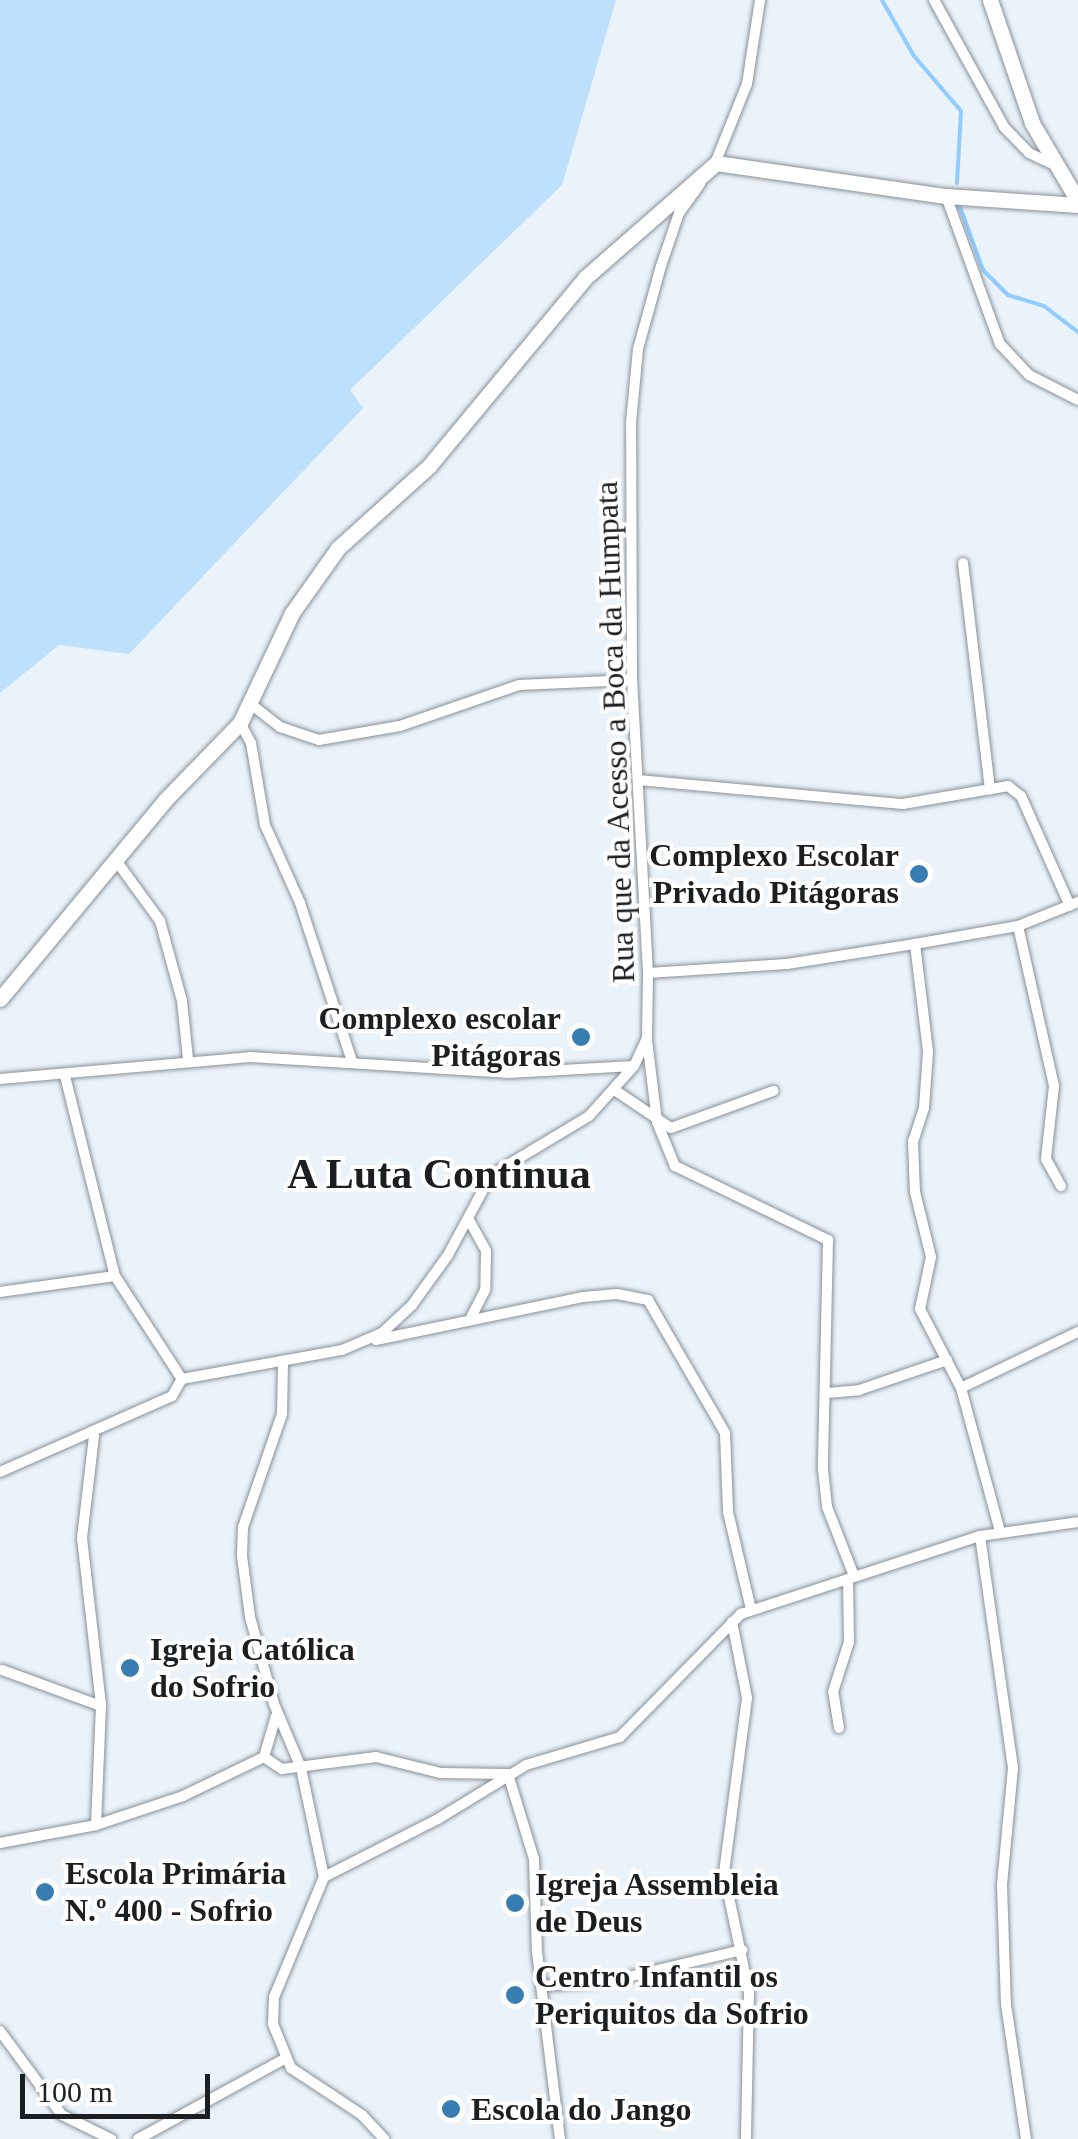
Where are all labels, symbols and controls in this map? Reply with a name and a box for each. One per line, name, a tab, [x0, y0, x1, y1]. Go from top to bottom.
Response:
street label: Rua que da Acesso a Boca da Humpata	[587, 480, 643, 984]
place label: Complexo Escolar Privado Pitágoras	[649, 837, 899, 912]
marker: Complexo Escolar Privado Pitágoras	[908, 863, 930, 885]
place label: Complexo escolar Pitágoras	[318, 1000, 561, 1075]
marker: Complexo escolar Pitágoras	[570, 1026, 592, 1048]
district label: A Luta Continua	[286, 1149, 592, 1199]
place label: Igreja Católica do Sofrio	[150, 1631, 355, 1706]
marker: Igreja Católica do Sofrio	[119, 1657, 141, 1679]
place label: Escola Primária N.º 400 - Sofrio	[65, 1855, 286, 1930]
place label: Igreja Assembleia de Deus	[535, 1866, 781, 1941]
marker: Escola Primária N.º 400 - Sofrio	[34, 1881, 56, 1903]
marker: Igreja Assembleia de Deus	[504, 1892, 526, 1914]
place label: Centro Infantil os Periquitos da Sofrio	[535, 1958, 809, 2033]
marker: Centro Infantil os Periquitos da Sofrio	[504, 1984, 526, 2006]
scale bar	[25, 2054, 215, 2116]
text: 100 m	[37, 2075, 113, 2108]
place label: Escola do Jango	[471, 2090, 691, 2128]
marker: Escola do Jango	[440, 2098, 462, 2120]

